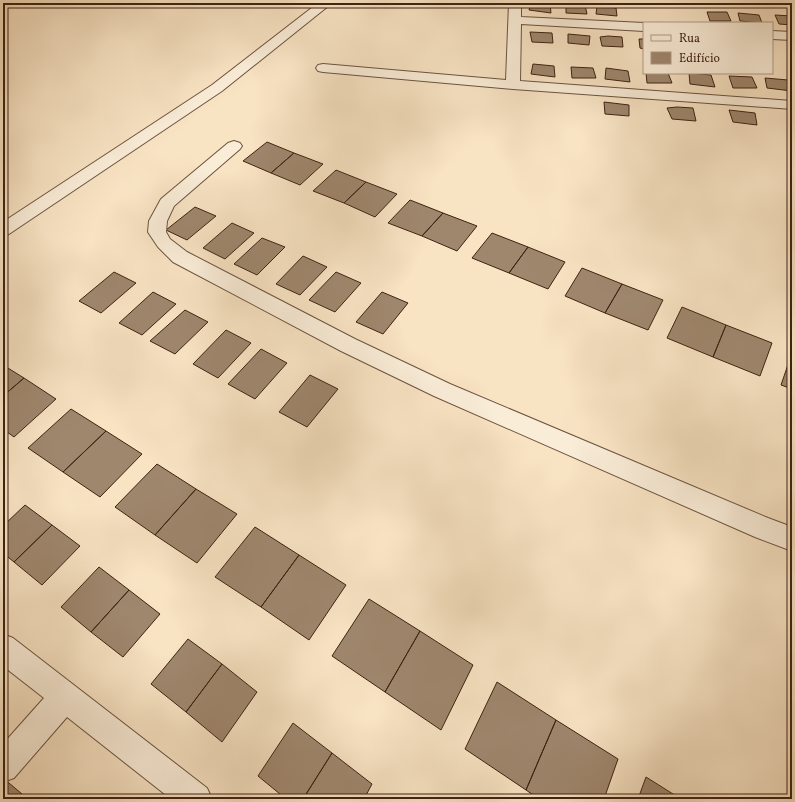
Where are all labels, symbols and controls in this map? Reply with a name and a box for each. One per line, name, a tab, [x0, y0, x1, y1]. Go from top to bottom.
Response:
legend	[643, 22, 773, 74]
text: Rua	[679, 31, 700, 47]
text: Edifício	[679, 51, 720, 67]

